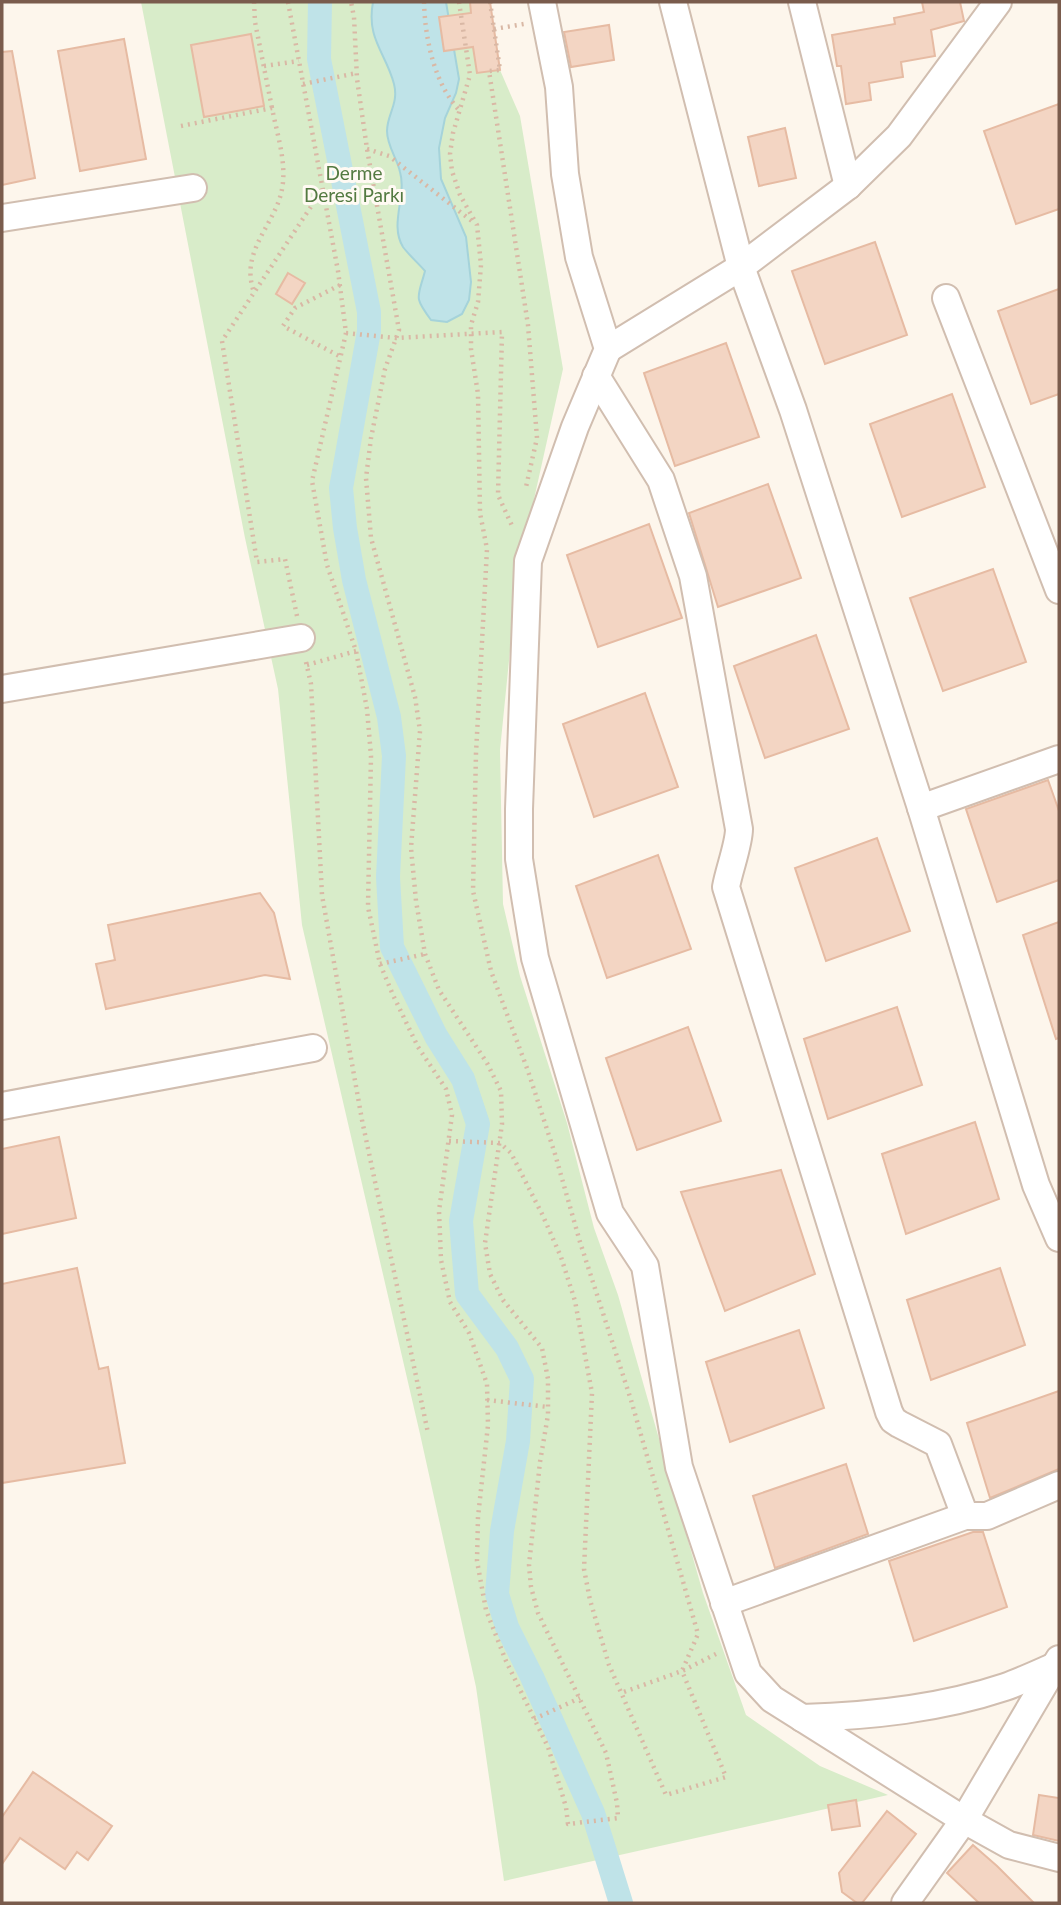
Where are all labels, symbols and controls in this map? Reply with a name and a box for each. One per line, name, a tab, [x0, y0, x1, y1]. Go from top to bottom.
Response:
park label: Derme Deresi Parkı	[304, 161, 404, 206]

